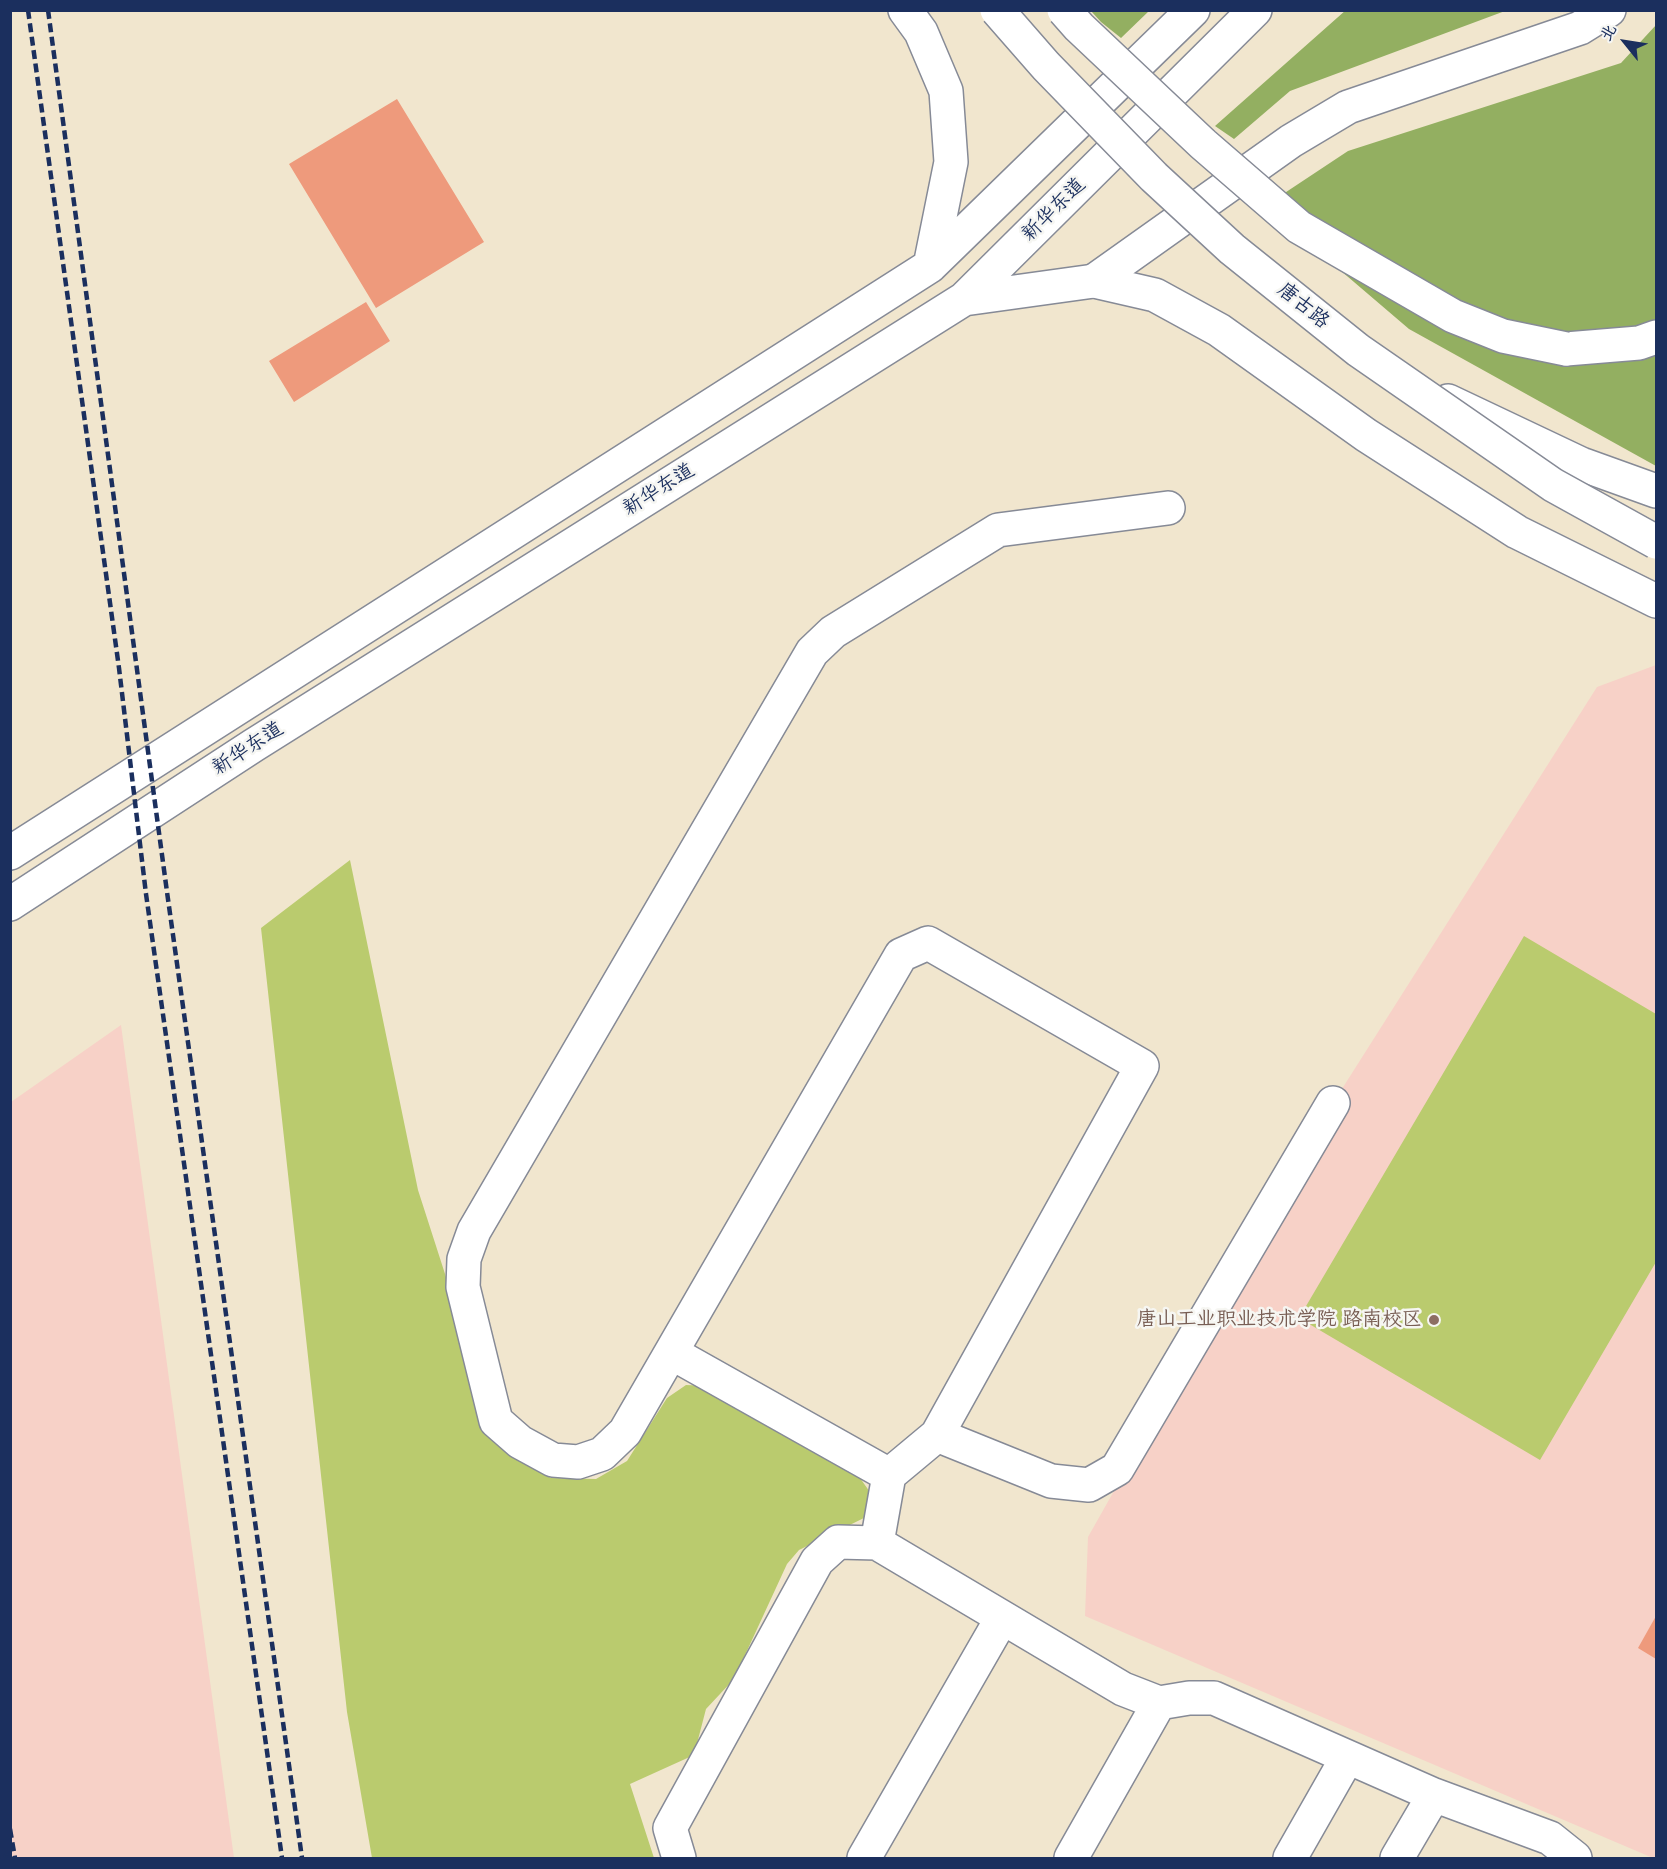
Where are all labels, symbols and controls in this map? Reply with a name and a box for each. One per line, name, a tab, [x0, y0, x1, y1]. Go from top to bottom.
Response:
north arrow	[1595, 12, 1655, 72]
text: 北	[1597, 21, 1621, 44]
street label: 新华东道	[1017, 173, 1091, 247]
street label: 唐古路	[1272, 278, 1334, 334]
street label: 新华东道	[619, 459, 699, 521]
street label: 新华东道	[208, 717, 288, 781]
place label: 唐山工业职业技术学院 路南校区	[1137, 1308, 1422, 1332]
marker: 唐山工业职业技术学院 路南校区	[1427, 1313, 1441, 1327]

